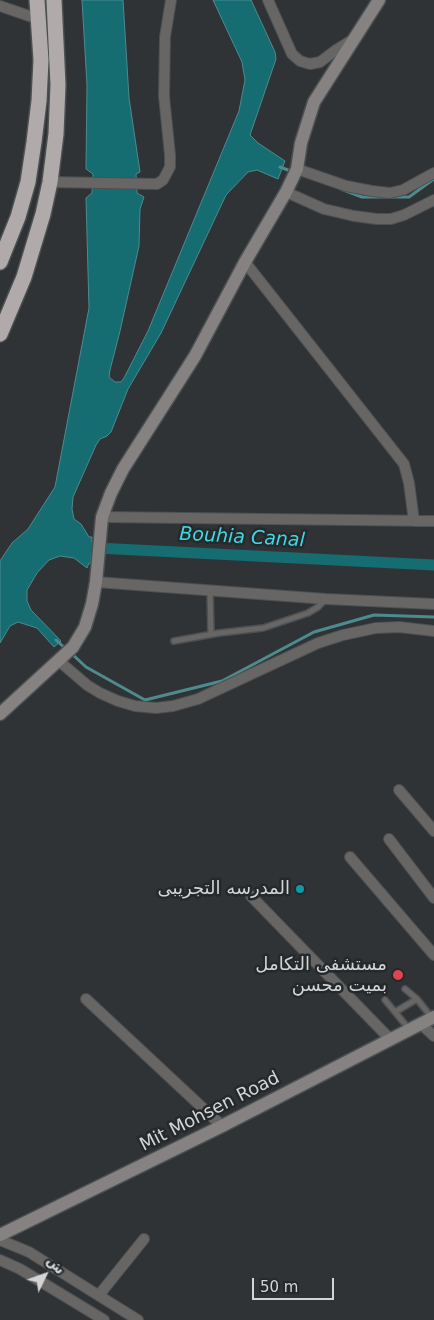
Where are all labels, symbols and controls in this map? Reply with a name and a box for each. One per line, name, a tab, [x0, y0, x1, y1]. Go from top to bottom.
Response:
water label: Bouhia Canal	[179, 523, 305, 553]
place label: المدرسه التجريبى	[158, 878, 290, 900]
marker: المدرسه التجريبى	[294, 883, 306, 895]
place label: مستشفى التكامل بميت محسن	[255, 954, 387, 996]
marker: مستشفى التكامل بميت محسن	[391, 968, 405, 982]
street label: Mit Mohsen Road	[136, 1067, 284, 1157]
north arrow	[20, 1250, 70, 1300]
text: ش	[44, 1252, 69, 1277]
scale bar	[254, 1268, 336, 1300]
text: 50 m	[260, 1278, 298, 1296]

